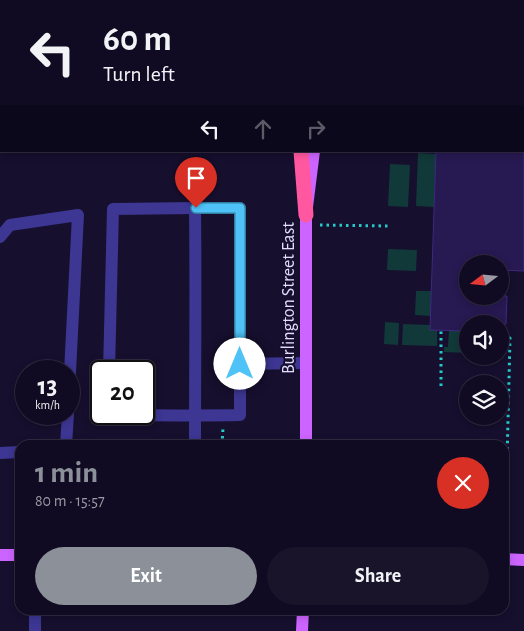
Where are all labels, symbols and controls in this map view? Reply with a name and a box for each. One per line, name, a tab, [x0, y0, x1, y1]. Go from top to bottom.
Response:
icon: left	[20, 20, 85, 85]
text: 60 m	[103, 22, 172, 57]
text: Turn left	[103, 63, 175, 85]
icon: left	[196, 115, 224, 143]
icon: ahead	[249, 115, 277, 143]
icon: right	[302, 115, 330, 143]
pin	[175, 157, 217, 208]
icon: arrive	[182, 164, 210, 192]
street label: Burlington Street East	[280, 222, 298, 374]
north arrow	[459, 255, 509, 305]
map controls	[459, 255, 509, 425]
button: sound	[459, 315, 509, 365]
position arrow	[213, 337, 265, 389]
speed limit sign: 20	[90, 360, 155, 425]
text: 13	[38, 374, 57, 399]
button: layers	[459, 375, 509, 425]
text: km/h	[35, 399, 60, 411]
button: close	[437, 457, 489, 509]
text: 1 min	[35, 458, 98, 488]
text: 80 m · 15:57	[35, 493, 105, 509]
button: Exit	[35, 547, 257, 605]
button: Share	[267, 547, 489, 605]

